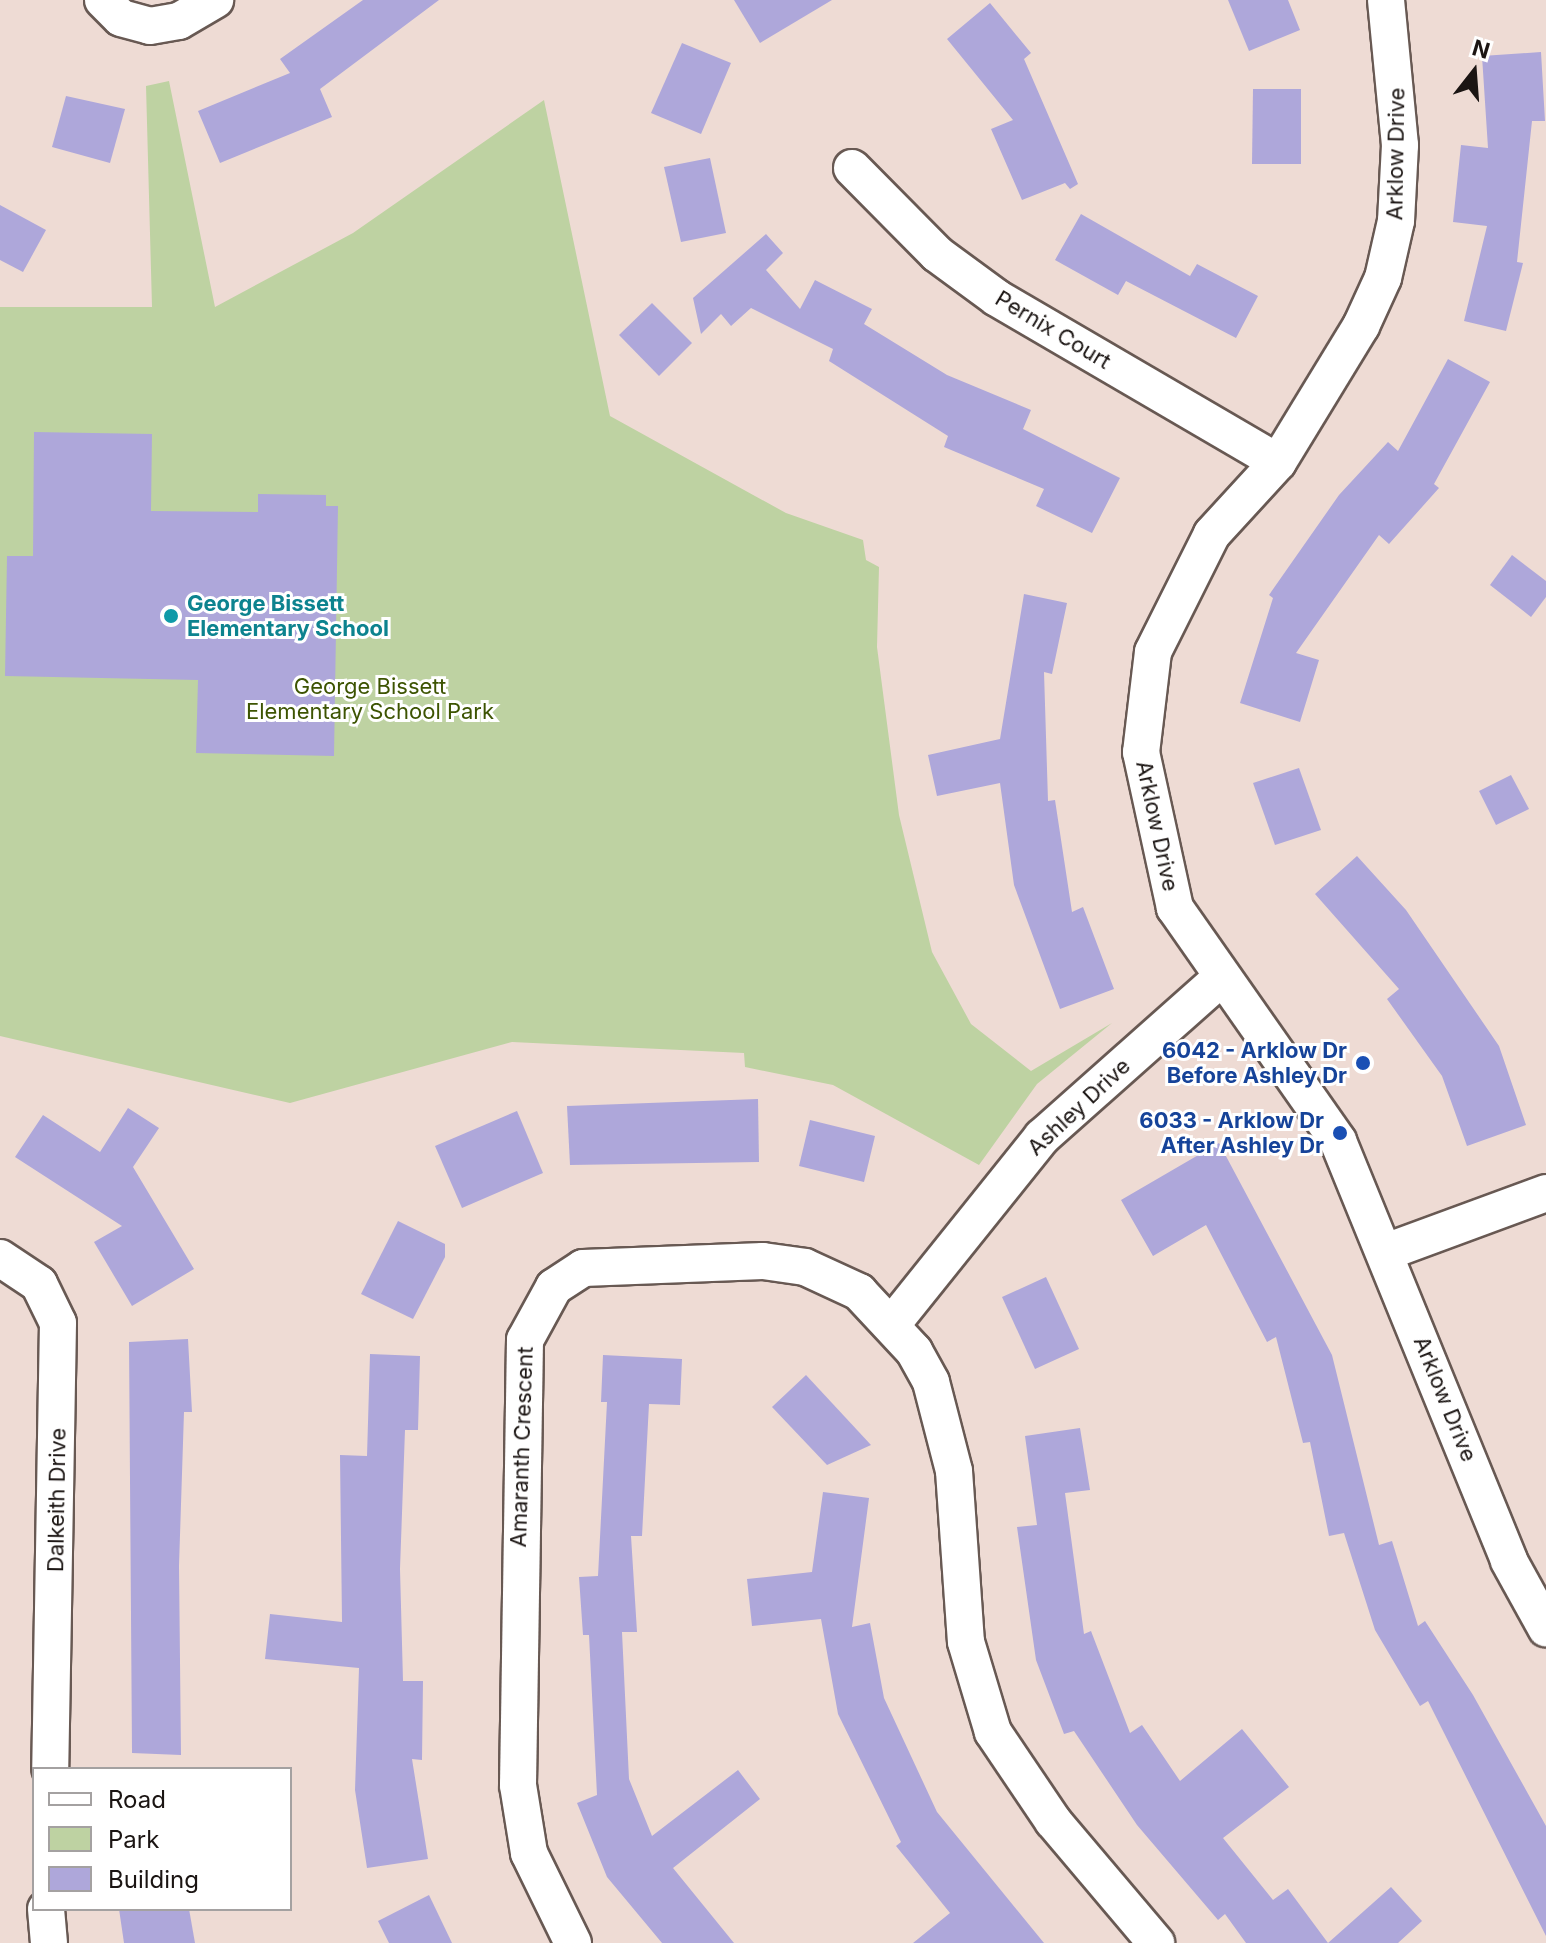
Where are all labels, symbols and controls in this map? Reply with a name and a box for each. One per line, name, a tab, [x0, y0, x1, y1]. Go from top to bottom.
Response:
north arrow	[1434, 32, 1514, 112]
text: N	[1469, 34, 1493, 64]
street label: Arklow Drive	[1382, 87, 1410, 221]
street label: Pernix Court	[990, 285, 1116, 375]
place label: George Bissett Elementary School	[187, 590, 389, 642]
marker: George Bissett Elementary School	[162, 607, 180, 625]
park label: George Bissett Elementary School Park	[246, 673, 494, 724]
street label: Arklow Drive	[1130, 758, 1184, 894]
place label: 6042 - Arklow Dr Before Ashley Dr	[1162, 1037, 1347, 1088]
street label: Ashley Drive	[1022, 1053, 1136, 1161]
marker: 6042 - Arklow Dr Before Ashley Dr	[1354, 1054, 1372, 1072]
place label: 6033 - Arklow Dr After Ashley Dr	[1139, 1107, 1324, 1158]
marker: 6033 - Arklow Dr After Ashley Dr	[1331, 1124, 1349, 1142]
street label: Arklow Drive	[1408, 1332, 1482, 1466]
street label: Amaranth Crescent	[505, 1346, 539, 1548]
street label: Dalkeith Drive	[43, 1428, 71, 1572]
legend	[32, 1767, 292, 1911]
text: Road	[108, 1785, 166, 1814]
text: Park	[108, 1825, 159, 1854]
text: Building	[108, 1865, 199, 1894]

